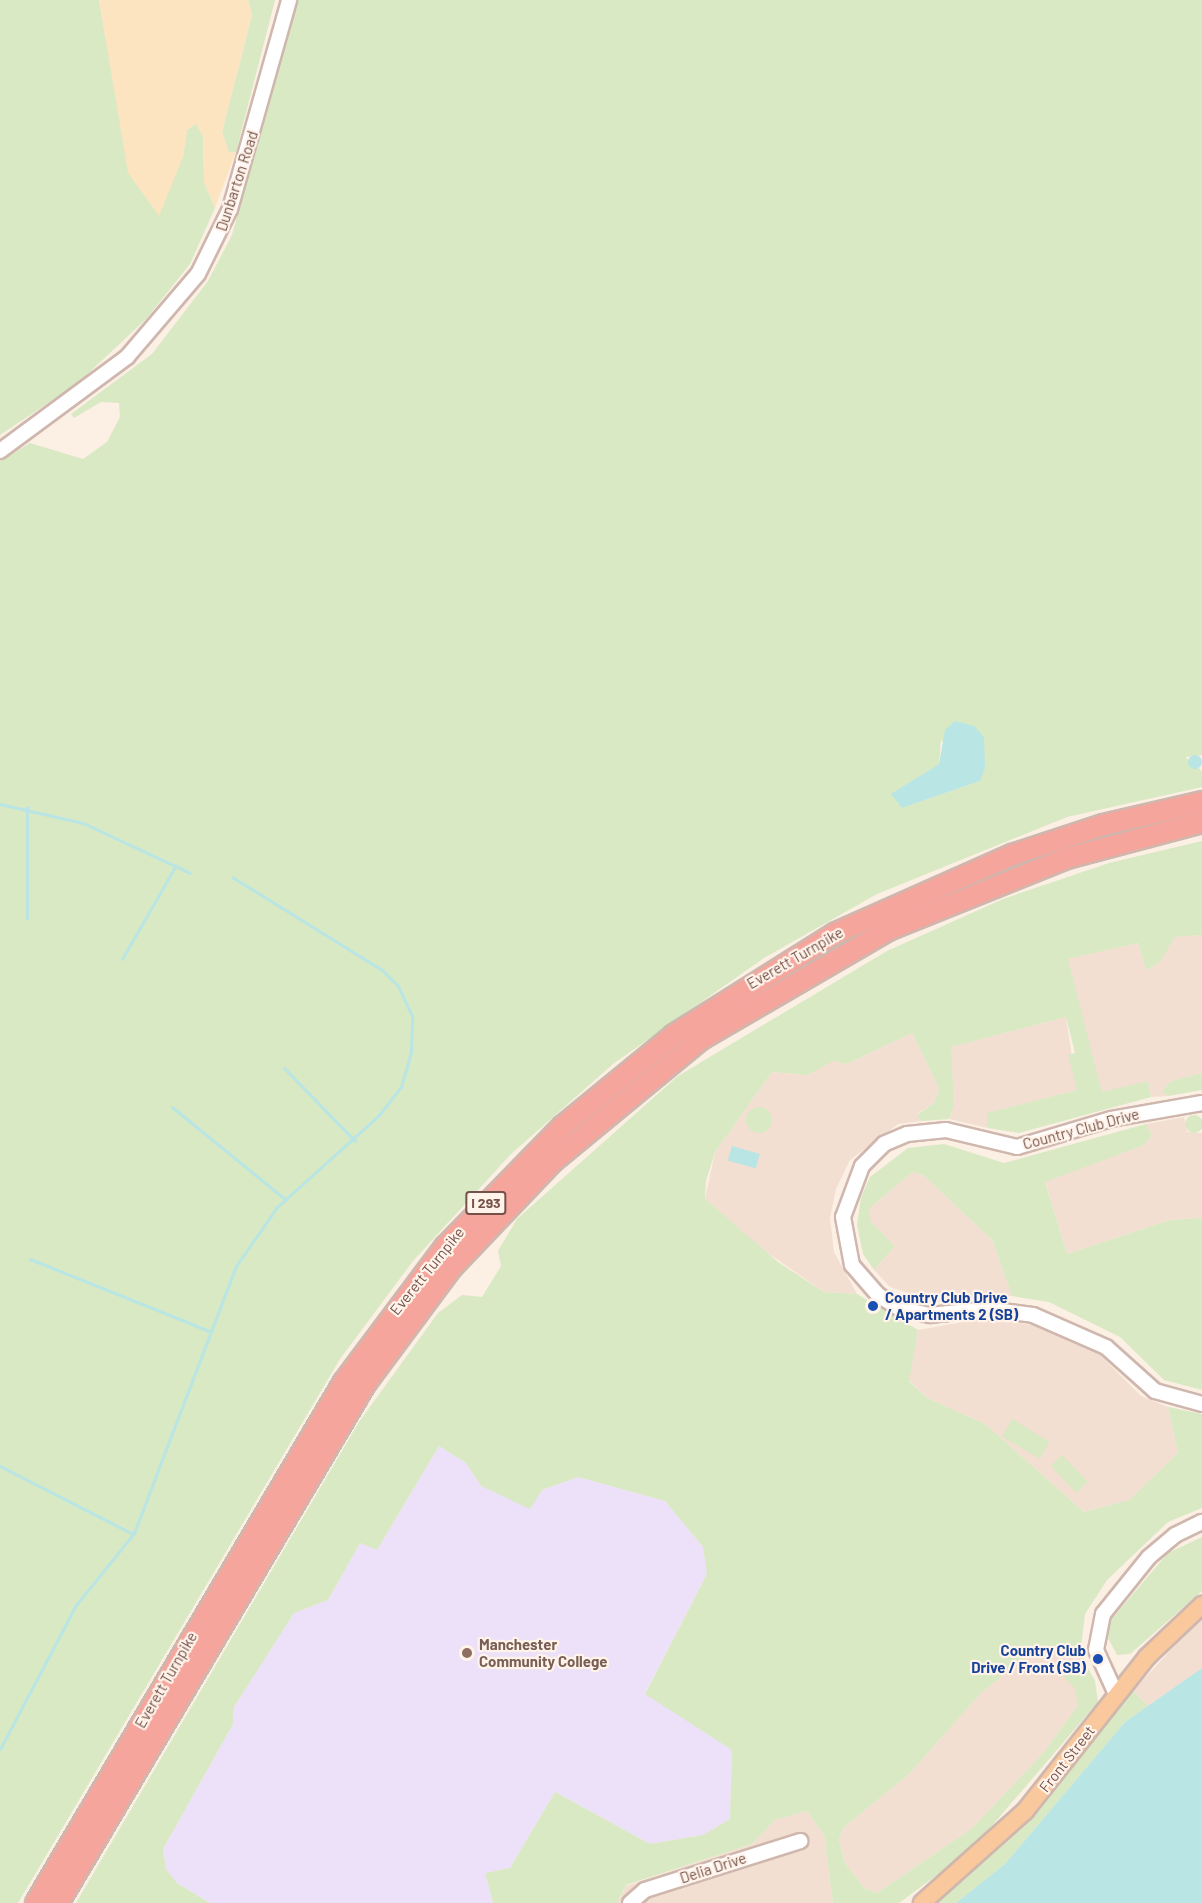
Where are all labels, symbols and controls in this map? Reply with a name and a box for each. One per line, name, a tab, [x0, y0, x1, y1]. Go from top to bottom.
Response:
street label: Dunbarton Road	[212, 129, 262, 233]
street label: Everett Turnpike	[744, 923, 846, 993]
street label: Country Club Drive	[1021, 1105, 1141, 1153]
road number: I 293	[465, 1192, 507, 1214]
street label: Everett Turnpike	[386, 1223, 468, 1319]
place label: Country Club Drive / Apartments 2 (SB)	[885, 1288, 1018, 1323]
marker: Country Club Drive / Apartments 2 (SB)	[866, 1299, 880, 1313]
street label: Everett Turnpike	[131, 1629, 201, 1731]
place label: Manchester Community College	[479, 1635, 607, 1670]
place label: Country Club Drive / Front (SB)	[971, 1641, 1086, 1676]
marker: Manchester Community College	[460, 1646, 474, 1660]
marker: Country Club Drive / Front (SB)	[1091, 1652, 1105, 1666]
street label: Front Street	[1035, 1722, 1099, 1796]
street label: Delia Drive	[678, 1849, 748, 1887]

